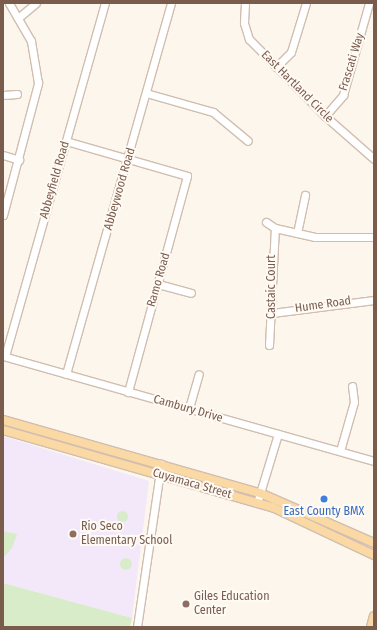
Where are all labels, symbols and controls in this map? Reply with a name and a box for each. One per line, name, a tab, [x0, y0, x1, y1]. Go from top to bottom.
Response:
street label: Frascati Way	[336, 31, 368, 93]
street label: East Hartland Circle	[258, 48, 336, 126]
street label: Abbeyfield Road	[37, 140, 73, 220]
street label: Abbeywood Road	[101, 146, 139, 232]
street label: Ramo Road	[144, 251, 174, 309]
street label: Castaic Court	[265, 255, 279, 319]
street label: Hume Road	[294, 294, 352, 316]
street label: Cambury Drive	[152, 392, 224, 426]
street label: Cuyamaca Street	[151, 466, 233, 502]
marker: East County BMX	[319, 494, 329, 504]
place label: East County BMX	[284, 505, 364, 519]
place label: Rio Seco Elementary School	[81, 520, 172, 548]
marker: Rio Seco Elementary School	[68, 529, 78, 539]
place label: Giles Education Center	[194, 590, 269, 618]
marker: Giles Education Center	[181, 599, 191, 609]

